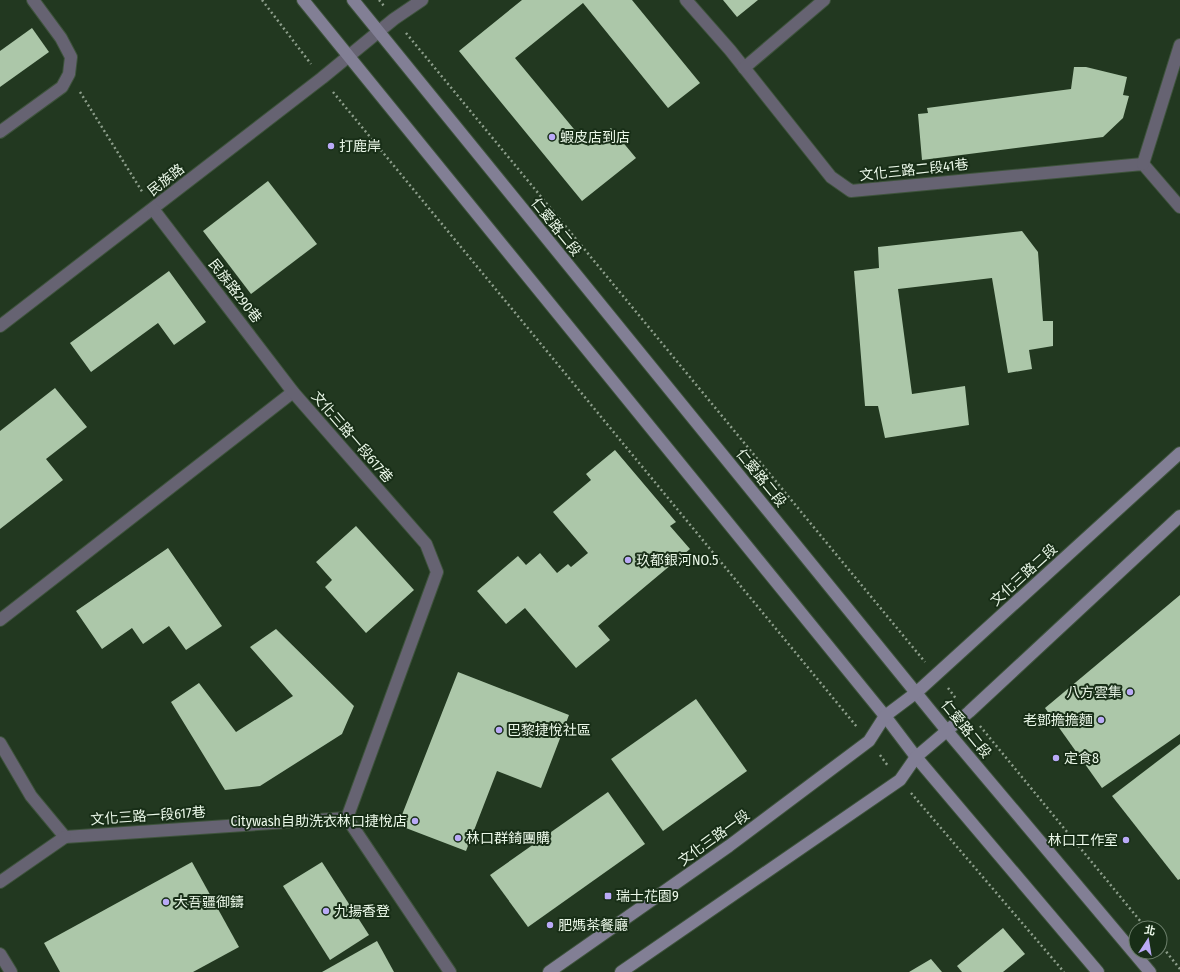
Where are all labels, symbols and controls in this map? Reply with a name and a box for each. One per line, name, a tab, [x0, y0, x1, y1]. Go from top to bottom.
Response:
place label: 蝦皮店到店	[560, 129, 630, 146]
marker: 蝦皮店到店	[547, 132, 557, 142]
place label: 打鹿岸	[339, 138, 381, 155]
marker: 打鹿岸	[326, 141, 336, 151]
street label: 文化三路二段41巷	[859, 156, 969, 184]
street label: 民族路	[144, 160, 188, 200]
street label: 仁愛路二段	[527, 194, 585, 260]
street label: 民族路290巷	[205, 256, 265, 326]
street label: 文化三路一段617巷	[308, 388, 396, 486]
street label: 仁愛路二段	[732, 445, 790, 511]
street label: 文化三路二段	[987, 541, 1061, 609]
place label: 玖都銀河NO.5	[636, 552, 719, 569]
marker: 玖都銀河NO.5	[623, 555, 633, 565]
place label: 八方雲集	[1066, 684, 1122, 701]
marker: 八方雲集	[1125, 687, 1135, 697]
street label: 仁愛路二段	[937, 696, 995, 762]
place label: 老鄧擔擔麵	[1023, 712, 1093, 729]
marker: 老鄧擔擔麵	[1096, 715, 1106, 725]
place label: 巴黎捷悅社區	[507, 722, 591, 739]
marker: 巴黎捷悅社區	[494, 725, 504, 735]
place label: 定食8	[1064, 750, 1099, 767]
marker: 定食8	[1051, 753, 1061, 763]
street label: 文化三路一段617巷	[90, 803, 206, 829]
street label: 文化三路一段	[675, 806, 753, 870]
place label: Citywash自助洗衣林口捷悅店	[230, 813, 407, 830]
marker: Citywash自助洗衣林口捷悅店	[410, 816, 420, 826]
place label: 林口群錡團購	[466, 830, 550, 847]
place label: 林口工作室	[1048, 832, 1118, 849]
marker: 林口群錡團購	[453, 833, 463, 843]
marker: 林口工作室	[1121, 835, 1131, 845]
place label: 瑞士花園9	[616, 888, 679, 905]
marker: 瑞士花園9	[603, 891, 613, 901]
place label: 大吾疆御鑄	[174, 894, 244, 911]
marker: 大吾疆御鑄	[161, 897, 171, 907]
place label: 九揚香登	[334, 903, 390, 920]
marker: 九揚香登	[321, 906, 331, 916]
place label: 肥媽茶餐廳	[558, 917, 628, 934]
marker: 肥媽茶餐廳	[545, 920, 555, 930]
north arrow	[1128, 920, 1168, 960]
text: 北	[1143, 923, 1157, 938]

